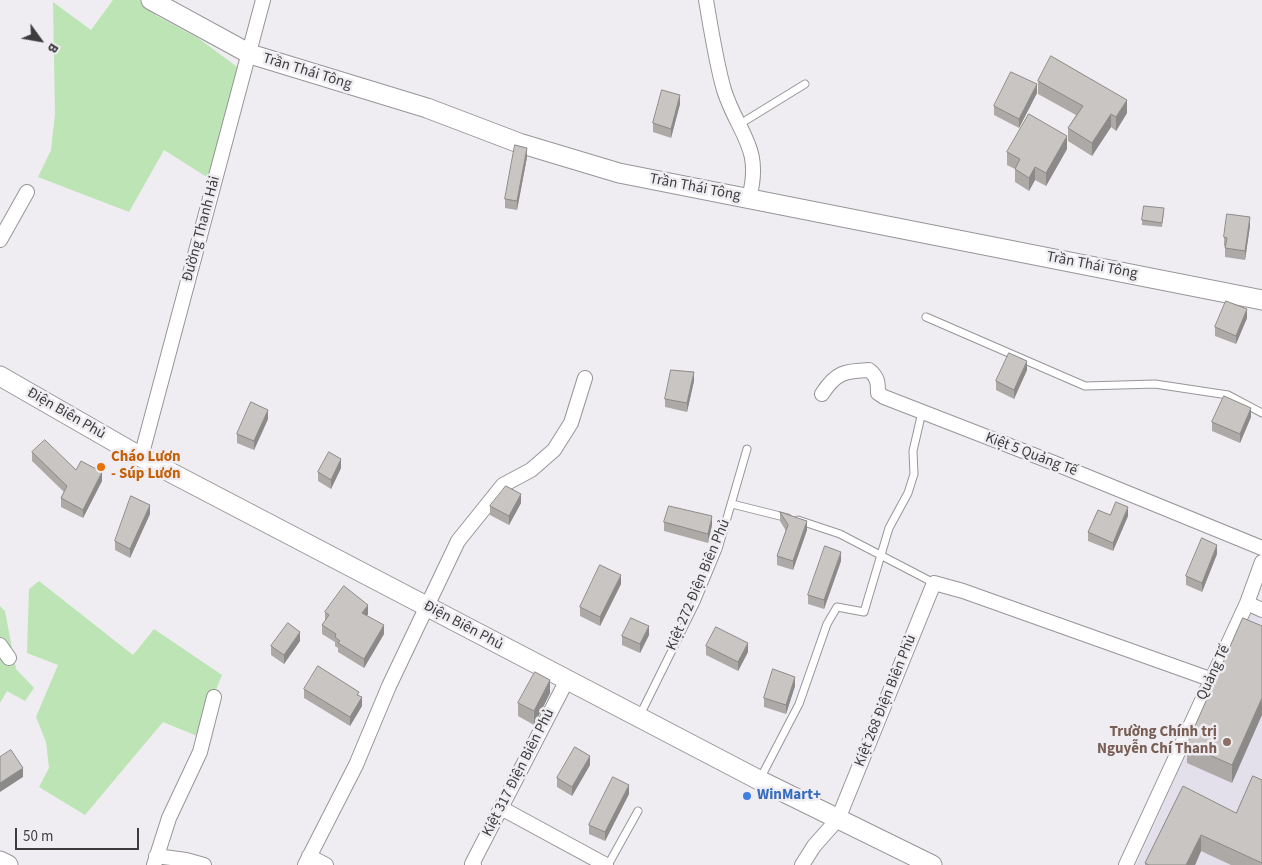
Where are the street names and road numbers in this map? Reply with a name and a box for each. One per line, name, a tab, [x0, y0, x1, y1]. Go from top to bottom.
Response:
street label: Trần Thái Tông	[260, 50, 354, 94]
street label: Trần Thái Tông	[648, 170, 742, 206]
street label: Đường Thanh Hải	[179, 174, 225, 284]
street label: Trần Thái Tông	[1045, 248, 1139, 284]
street label: Điện Biên Phủ	[23, 384, 109, 444]
street label: Kiệt 5 Quảng Tế	[982, 429, 1080, 481]
street label: Kiệt 272 Điện Biên Phủ	[663, 517, 735, 653]
street label: Điện Biên Phủ	[420, 597, 506, 655]
street label: Kiệt 268 Điện Biên Phủ	[851, 632, 921, 770]
street label: Quảng Tế	[1193, 642, 1235, 704]
street label: Kiệt 317 Điện Biên Phủ	[479, 706, 559, 840]

